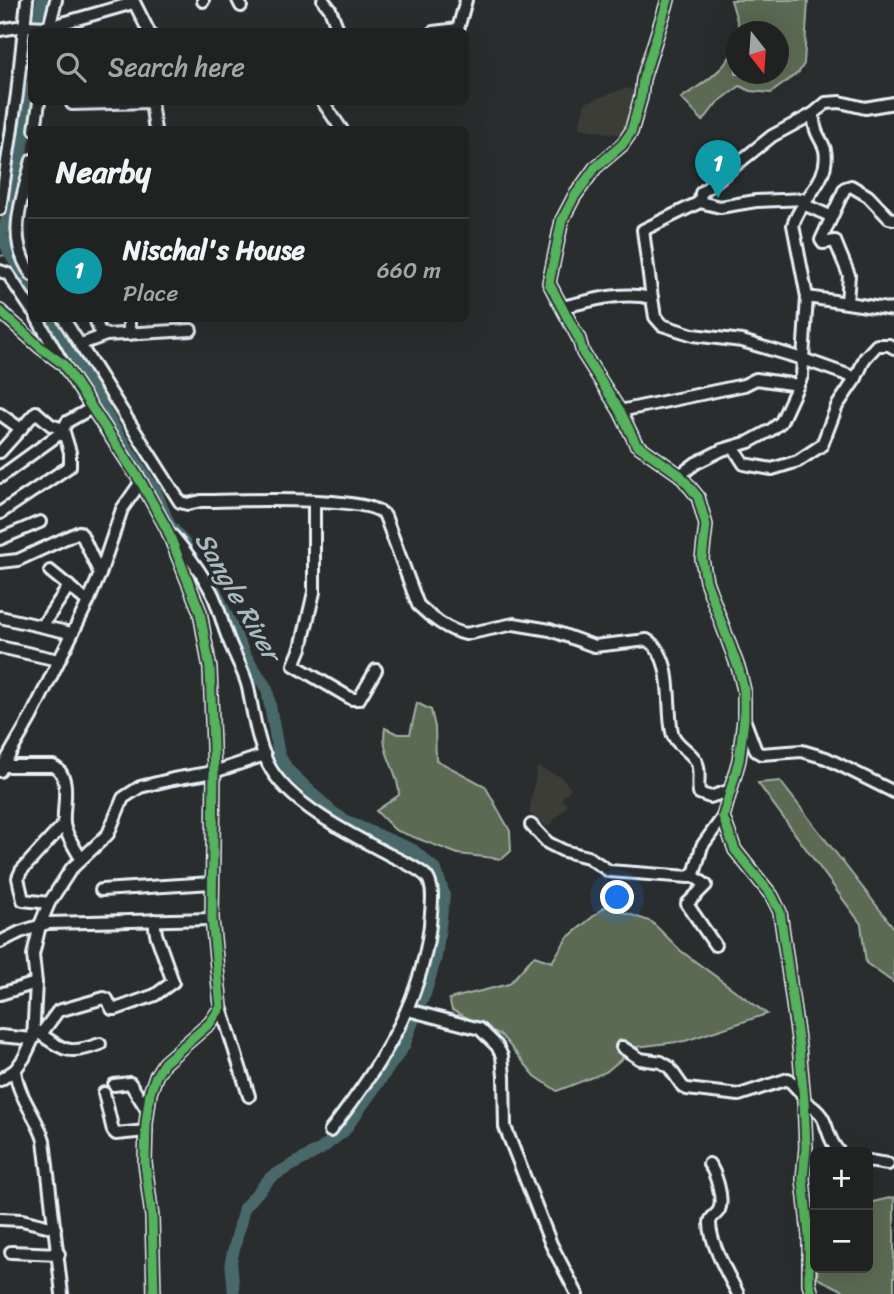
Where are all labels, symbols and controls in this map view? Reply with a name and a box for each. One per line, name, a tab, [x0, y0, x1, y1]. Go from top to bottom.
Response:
north arrow	[726, 21, 789, 84]
search box	[28, 28, 469, 105]
text: Search here	[108, 44, 245, 90]
icon: search	[52, 48, 90, 86]
pin: 1	[695, 140, 741, 198]
text: Nearby	[56, 145, 151, 199]
text: Nischal's House	[123, 227, 305, 273]
text: 1	[74, 250, 84, 291]
text: 660 m	[377, 250, 441, 291]
text: Place	[123, 273, 178, 314]
water label: Sangle River	[182, 523, 296, 673]
your location	[600, 880, 634, 914]
map controls	[810, 1147, 873, 1273]
button: +	[810, 1147, 873, 1210]
button: −	[810, 1210, 873, 1273]

